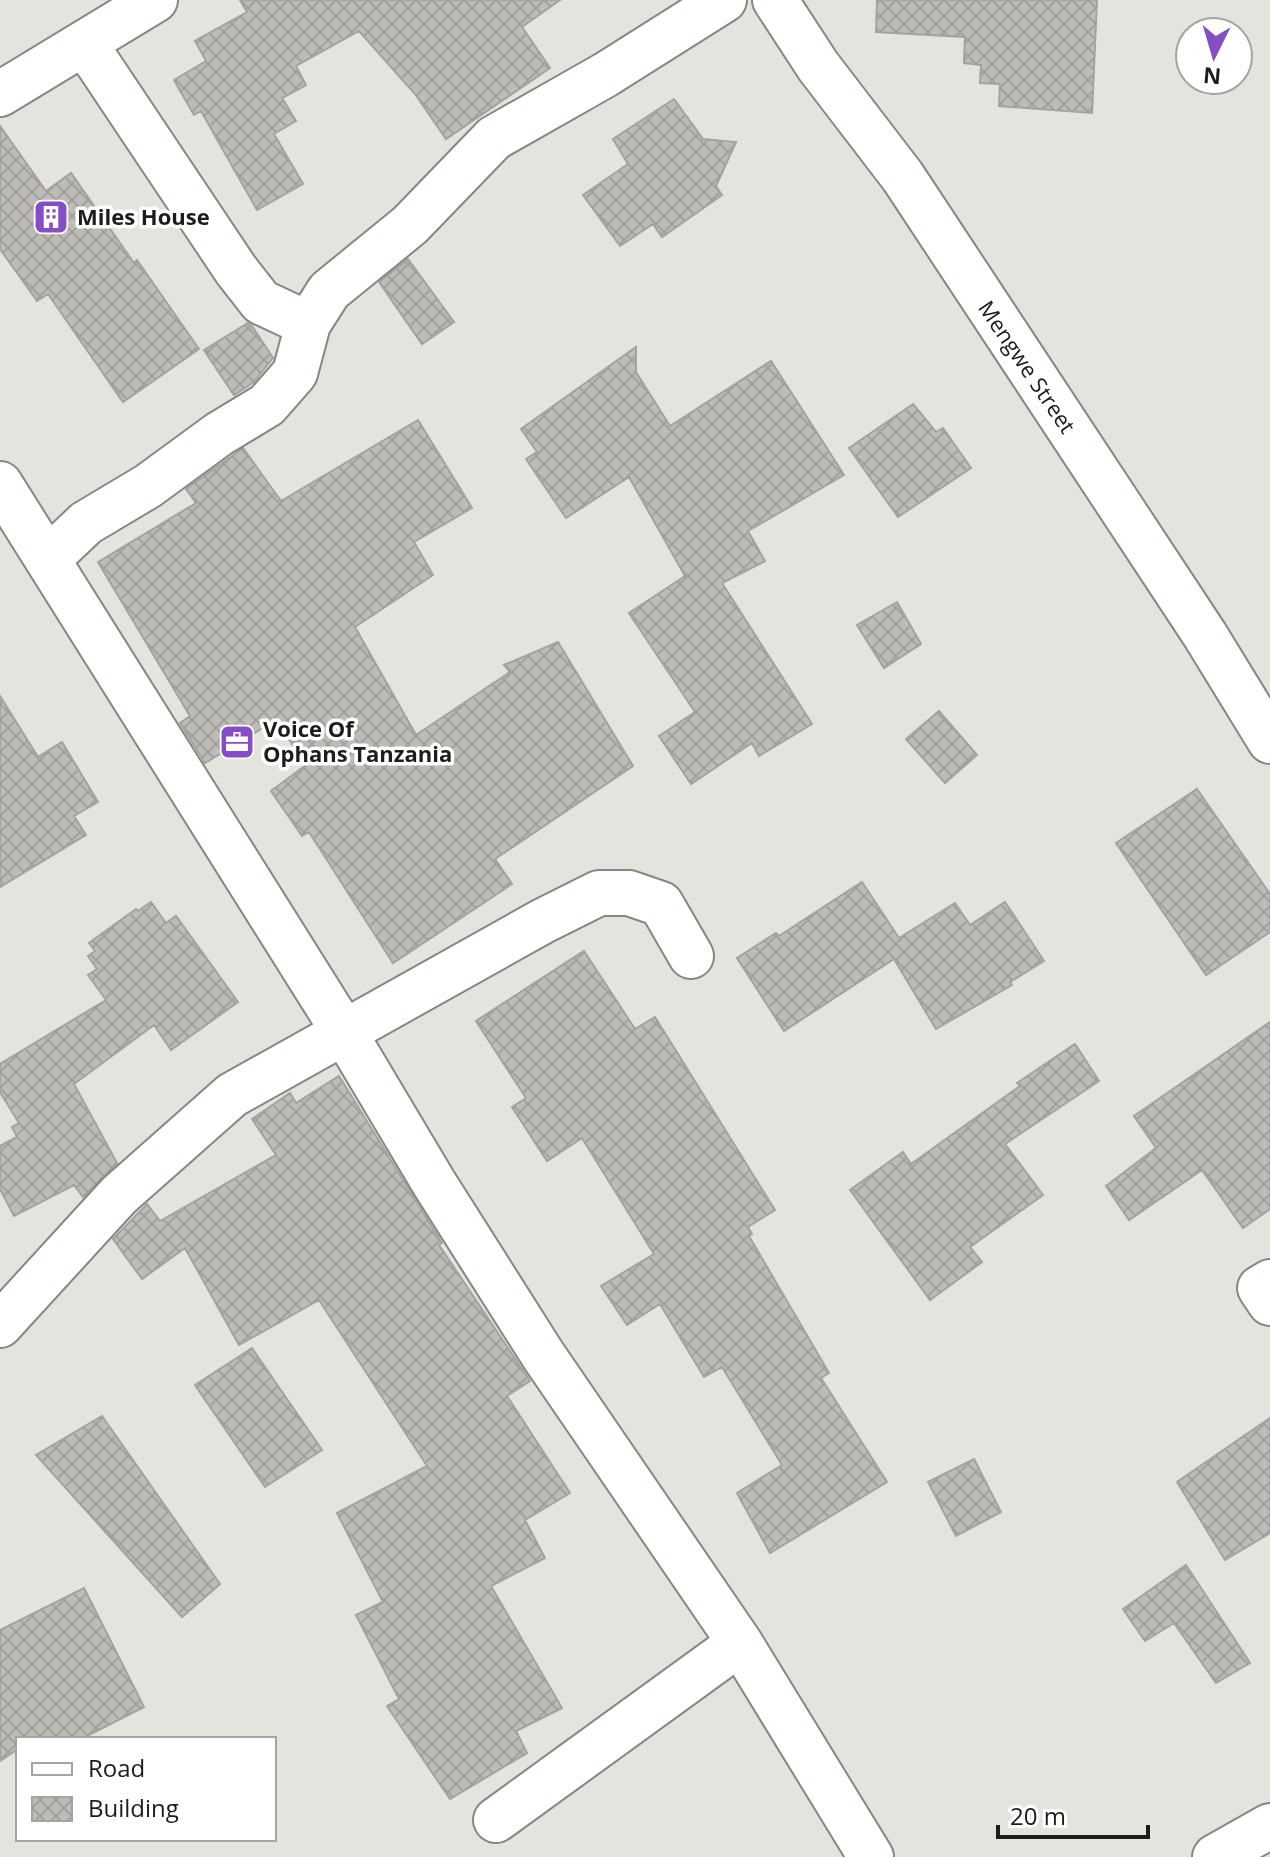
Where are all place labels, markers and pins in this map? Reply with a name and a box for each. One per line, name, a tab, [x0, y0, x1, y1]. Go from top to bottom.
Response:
building icon: Miles House	[32, 198, 70, 236]
place label: Miles House	[77, 201, 210, 231]
place label: Voice Of Ophans Tanzania	[263, 713, 452, 768]
office icon: Voice Of Ophans Tanzania	[218, 723, 256, 761]

